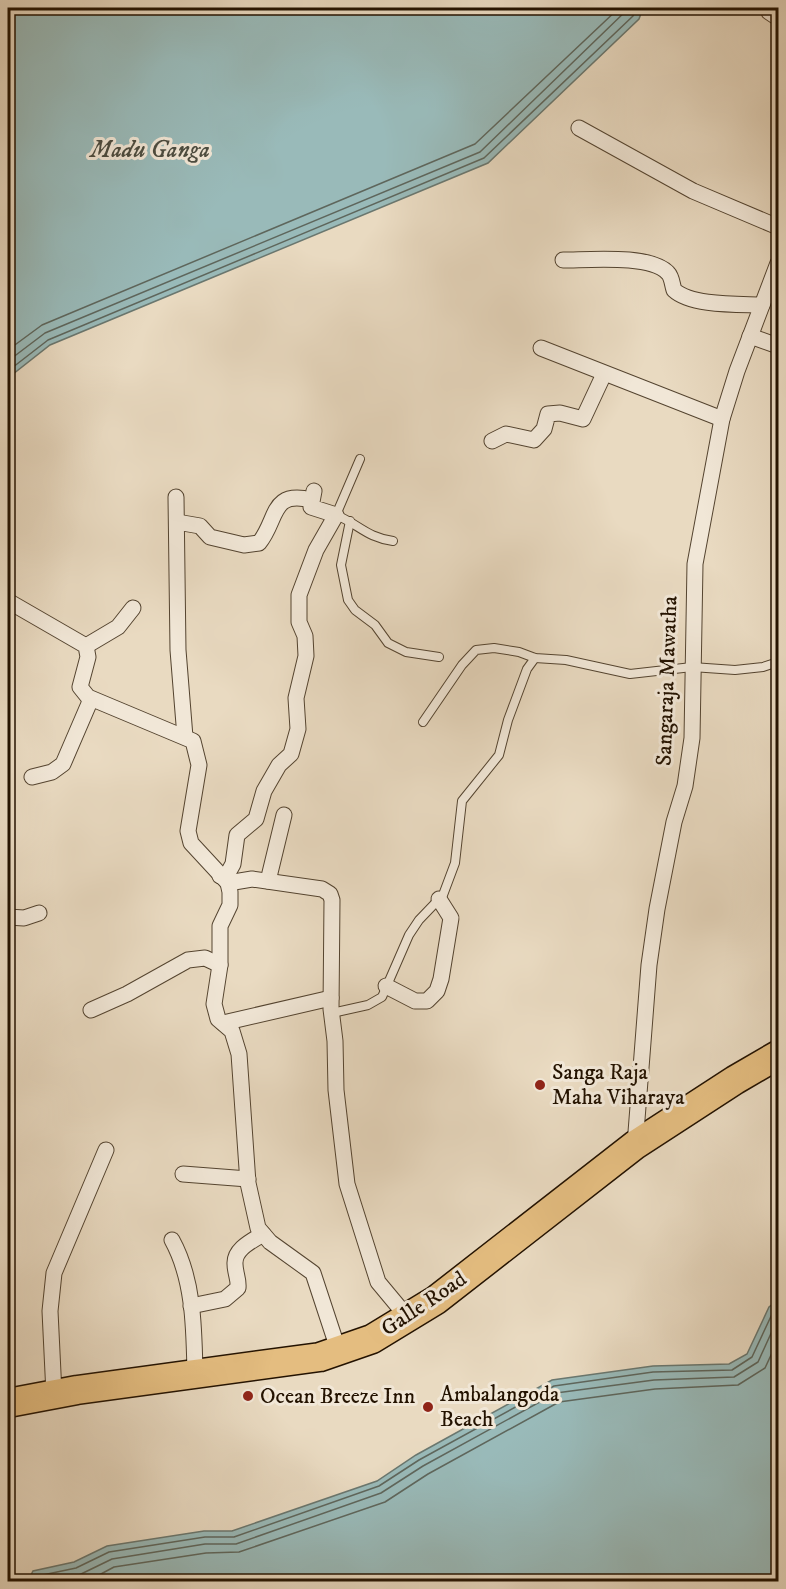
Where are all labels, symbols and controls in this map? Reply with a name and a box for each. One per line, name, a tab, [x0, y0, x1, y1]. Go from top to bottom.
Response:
water label: Madu Ganga	[88, 135, 210, 165]
street label: Sangaraja Mawatha	[651, 595, 683, 766]
place label: Sanga Raja Maha Viharaya	[552, 1059, 685, 1111]
marker: Sanga Raja Maha Viharaya	[533, 1078, 547, 1092]
street label: Galle Road	[376, 1266, 472, 1342]
place label: Ambalangoda Beach	[440, 1381, 560, 1433]
place label: Ocean Breeze Inn	[260, 1383, 416, 1410]
marker: Ocean Breeze Inn	[241, 1389, 255, 1403]
marker: Ambalangoda Beach	[421, 1400, 435, 1414]

